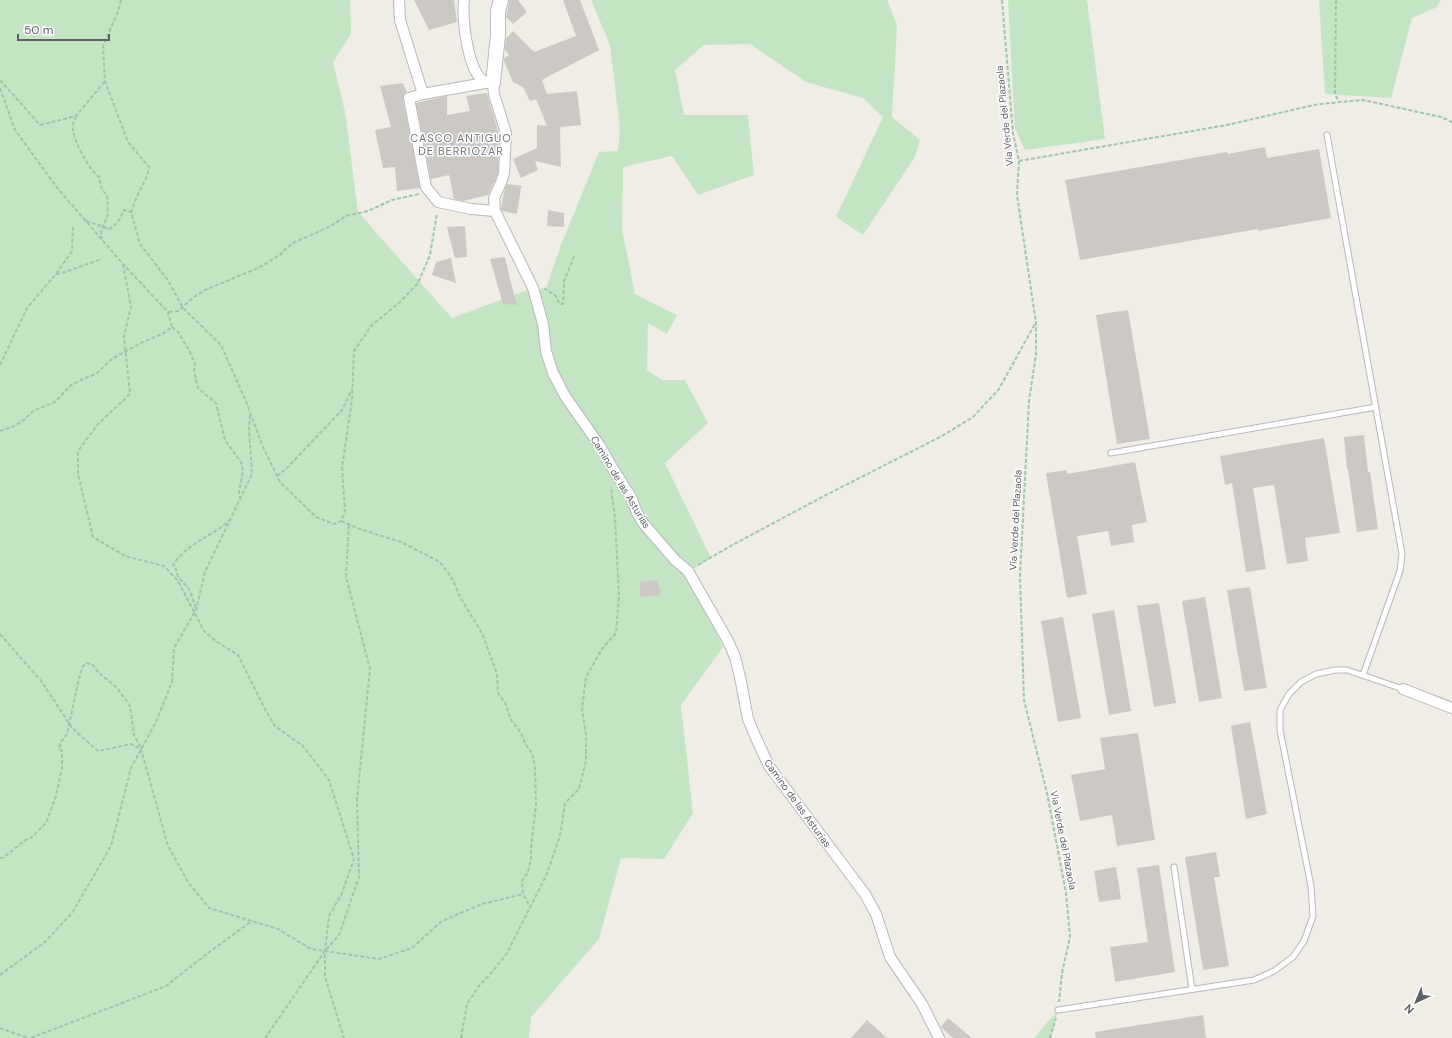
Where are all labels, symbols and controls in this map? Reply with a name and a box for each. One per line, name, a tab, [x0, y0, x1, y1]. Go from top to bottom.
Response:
scale bar	[18, 16, 109, 42]
text: 50 m	[24, 22, 53, 38]
street label: Vía Verde del Plazaola	[993, 65, 1016, 167]
district label: CASCO ANTIGUO DE BERRIOZAR	[410, 131, 512, 158]
street label: Camino de las Asturias	[588, 434, 653, 531]
street label: Vía Verde del Plazaola	[1006, 469, 1025, 571]
street label: Camino de las Asturias	[761, 757, 834, 850]
street label: Vía Verde del Plazaola	[1048, 789, 1080, 891]
north arrow	[1396, 982, 1436, 1022]
text: N	[1401, 1001, 1417, 1017]

